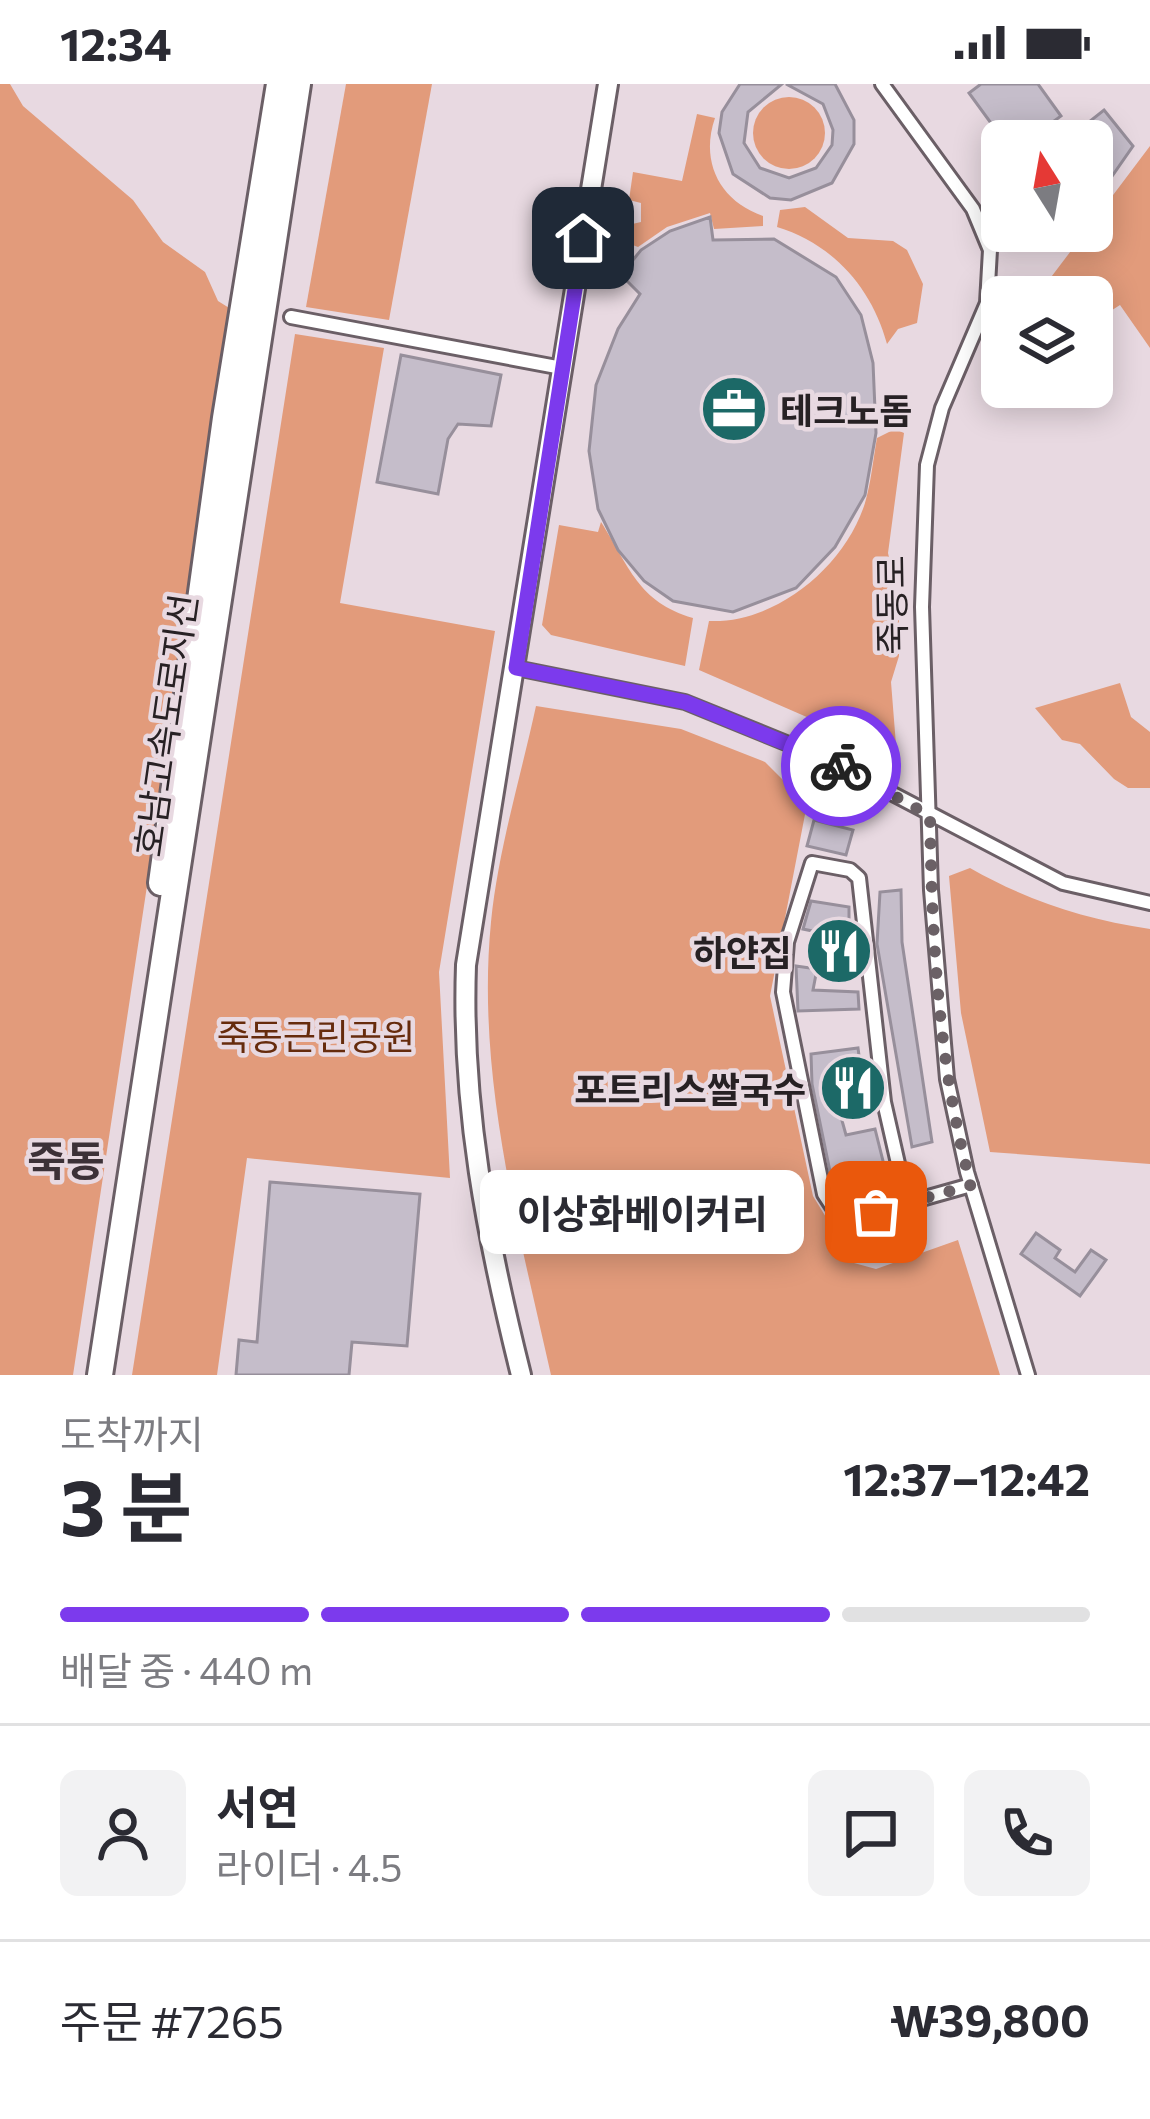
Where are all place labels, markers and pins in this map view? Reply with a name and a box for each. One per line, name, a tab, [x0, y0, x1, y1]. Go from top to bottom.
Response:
pin	[532, 187, 634, 289]
office icon: 테크노돔	[699, 374, 769, 444]
place label: 테크노돔	[780, 387, 912, 431]
restaurant icon: 하얀집	[804, 916, 874, 986]
place label: 하얀집	[693, 929, 792, 973]
restaurant icon: 포트리스쌀국수	[818, 1053, 888, 1123]
place label: 포트리스쌀국수	[574, 1066, 806, 1110]
pin	[825, 1161, 927, 1263]
callout: 이상화베이커리	[480, 1170, 804, 1254]

